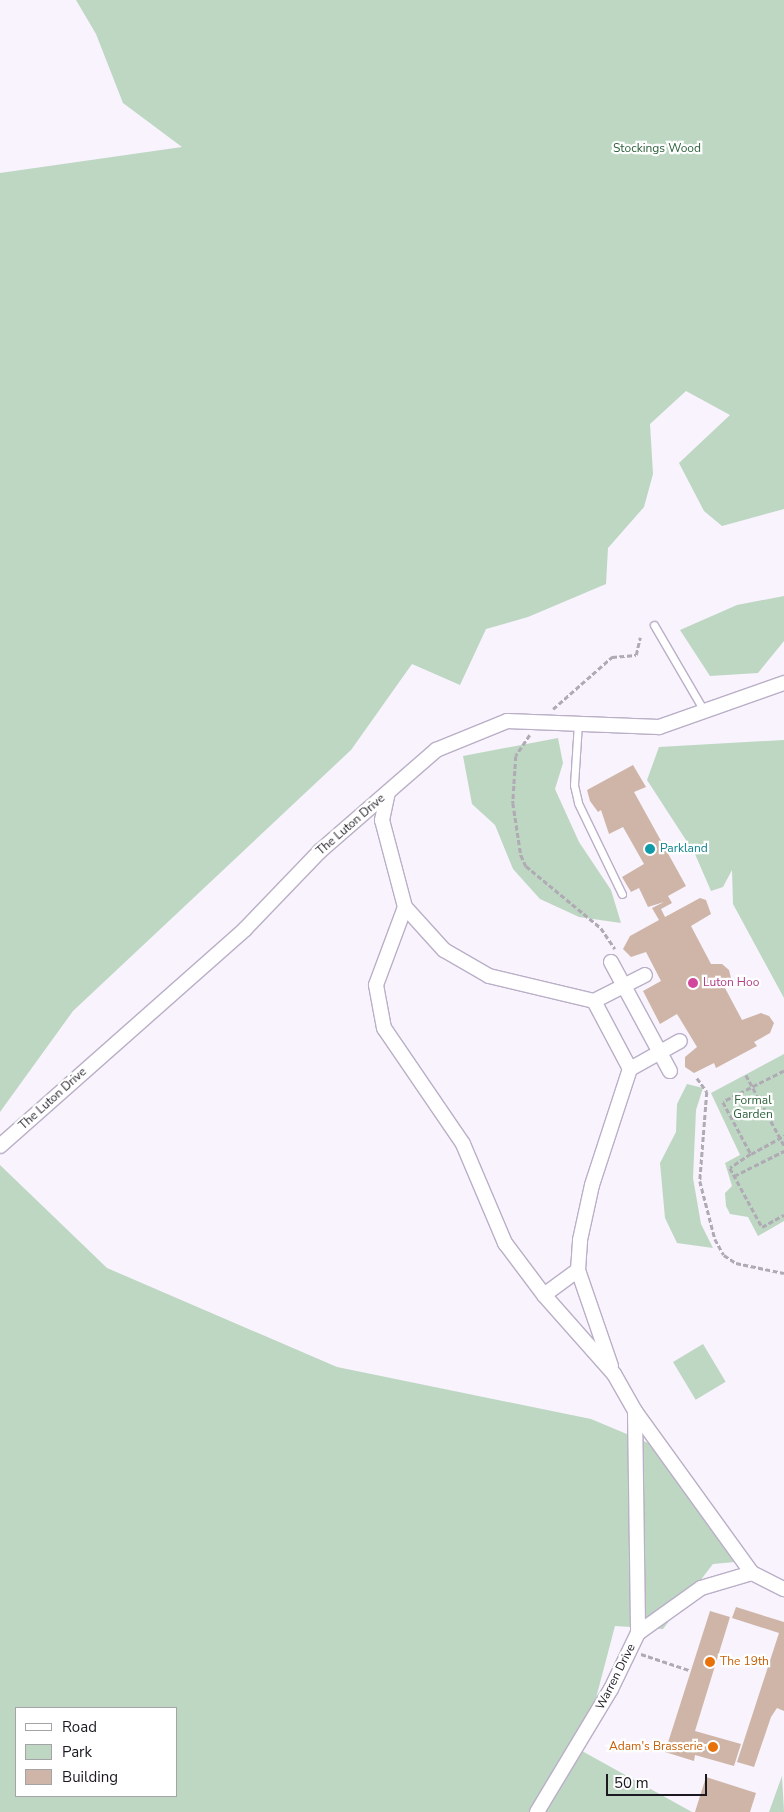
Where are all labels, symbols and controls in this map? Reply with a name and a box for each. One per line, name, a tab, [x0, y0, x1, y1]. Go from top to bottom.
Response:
park label: Stockings Wood	[613, 142, 701, 156]
street label: The Luton Drive	[314, 791, 388, 859]
place label: Parkland	[660, 842, 708, 856]
marker: Parkland	[644, 843, 656, 855]
place label: Luton Hoo	[703, 976, 759, 990]
marker: Luton Hoo	[687, 977, 699, 989]
street label: The Luton Drive	[16, 1065, 90, 1133]
park label: Formal Garden	[733, 1094, 773, 1122]
street label: Warren Drive	[593, 1642, 639, 1712]
place label: The 19th	[720, 1655, 769, 1669]
marker: The 19th	[704, 1656, 716, 1668]
legend	[15, 1707, 178, 1797]
text: Road	[62, 1717, 97, 1737]
place label: Adam's Brasserie	[609, 1740, 703, 1754]
marker: Adam's Brasserie	[707, 1741, 719, 1753]
text: Park	[62, 1742, 92, 1762]
scale bar	[609, 1764, 710, 1796]
text: Building	[62, 1767, 118, 1787]
text: 50 m	[614, 1773, 649, 1793]

